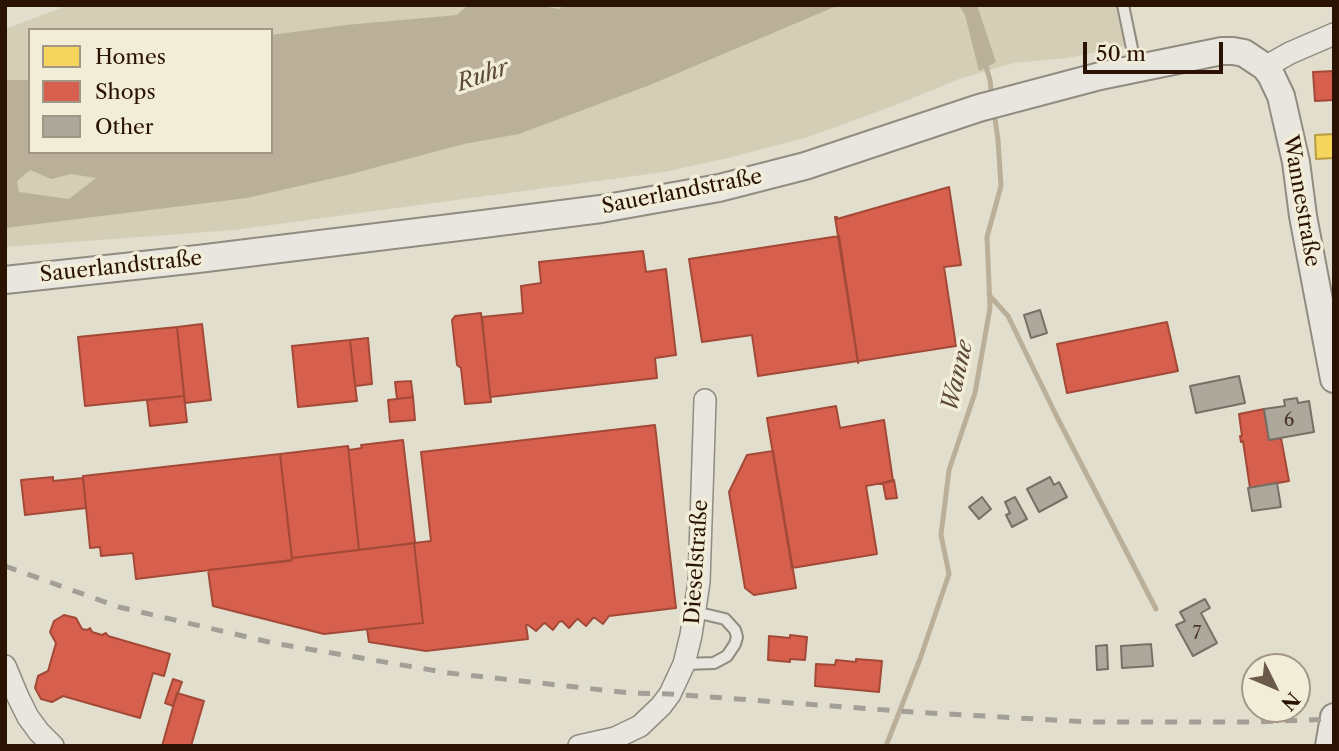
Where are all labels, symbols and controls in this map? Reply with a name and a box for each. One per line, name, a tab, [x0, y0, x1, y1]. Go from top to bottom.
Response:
legend	[28, 28, 273, 154]
scale bar	[1087, 28, 1227, 72]
text: 50 m	[1096, 41, 1146, 66]
text: Homes	[95, 44, 166, 69]
water label: Ruhr	[453, 54, 513, 98]
text: Shops	[95, 79, 156, 104]
text: Other	[95, 114, 154, 139]
street label: Wannestraße	[1277, 133, 1325, 269]
street label: Sauerlandstraße	[600, 164, 764, 220]
street label: Sauerlandstraße	[39, 246, 203, 288]
water label: Wanne	[936, 338, 980, 414]
house number: 6	[1284, 410, 1294, 432]
street label: Dieselstraße	[680, 499, 714, 625]
house number: 7	[1193, 623, 1201, 645]
north arrow	[1241, 653, 1311, 723]
text: N	[1276, 687, 1304, 715]

